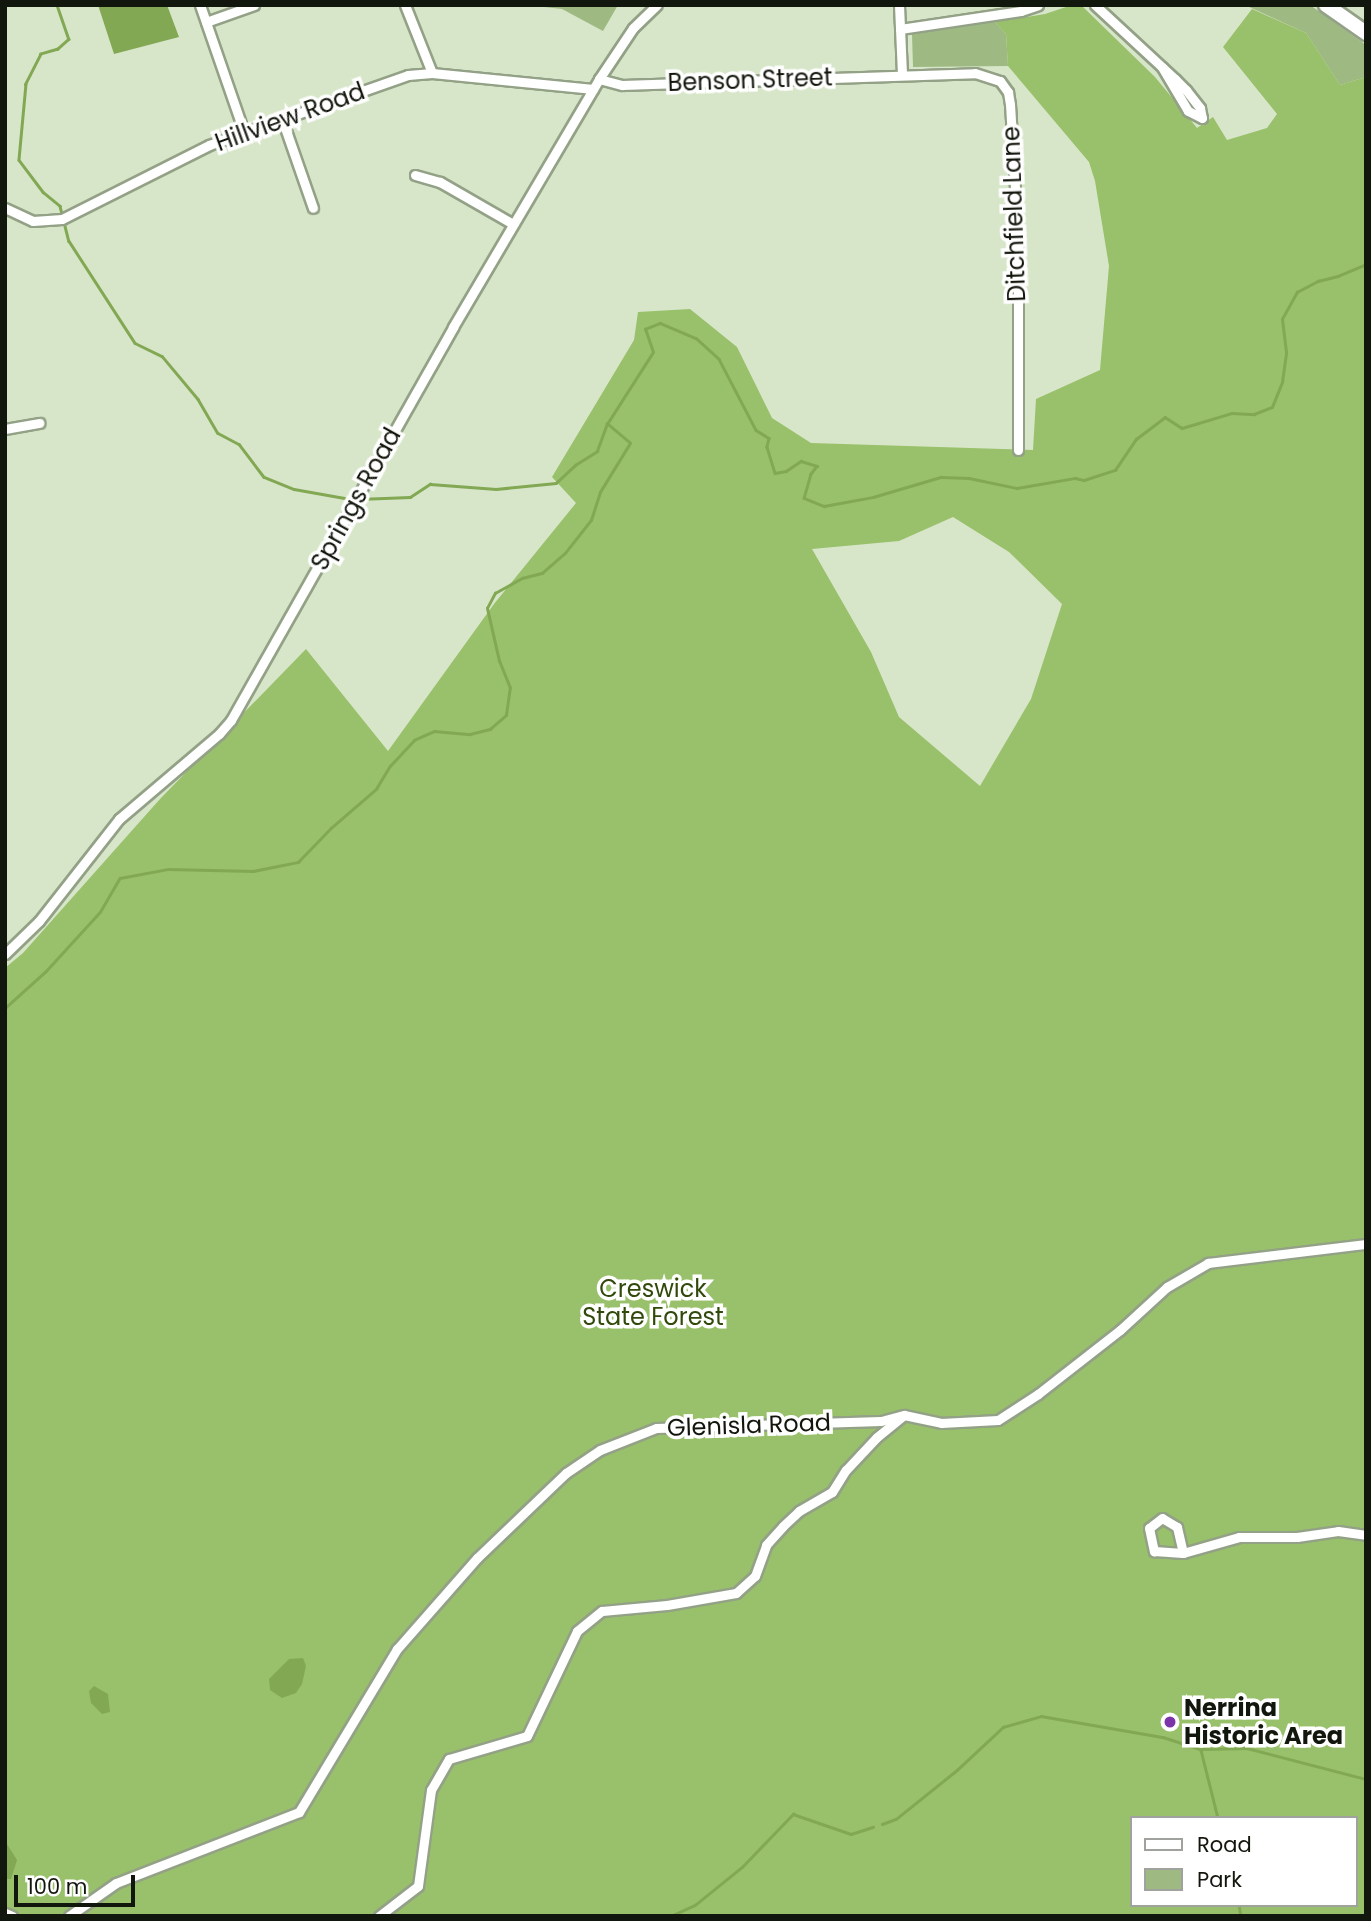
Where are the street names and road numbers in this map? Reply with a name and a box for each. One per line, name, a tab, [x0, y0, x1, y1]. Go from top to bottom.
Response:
street label: Benson Street	[667, 63, 833, 97]
street label: Hillview Road	[211, 77, 369, 157]
street label: Ditchfield Lane	[997, 126, 1031, 302]
street label: Springs Road	[305, 423, 407, 575]
street label: Glenisla Road	[666, 1408, 832, 1442]

